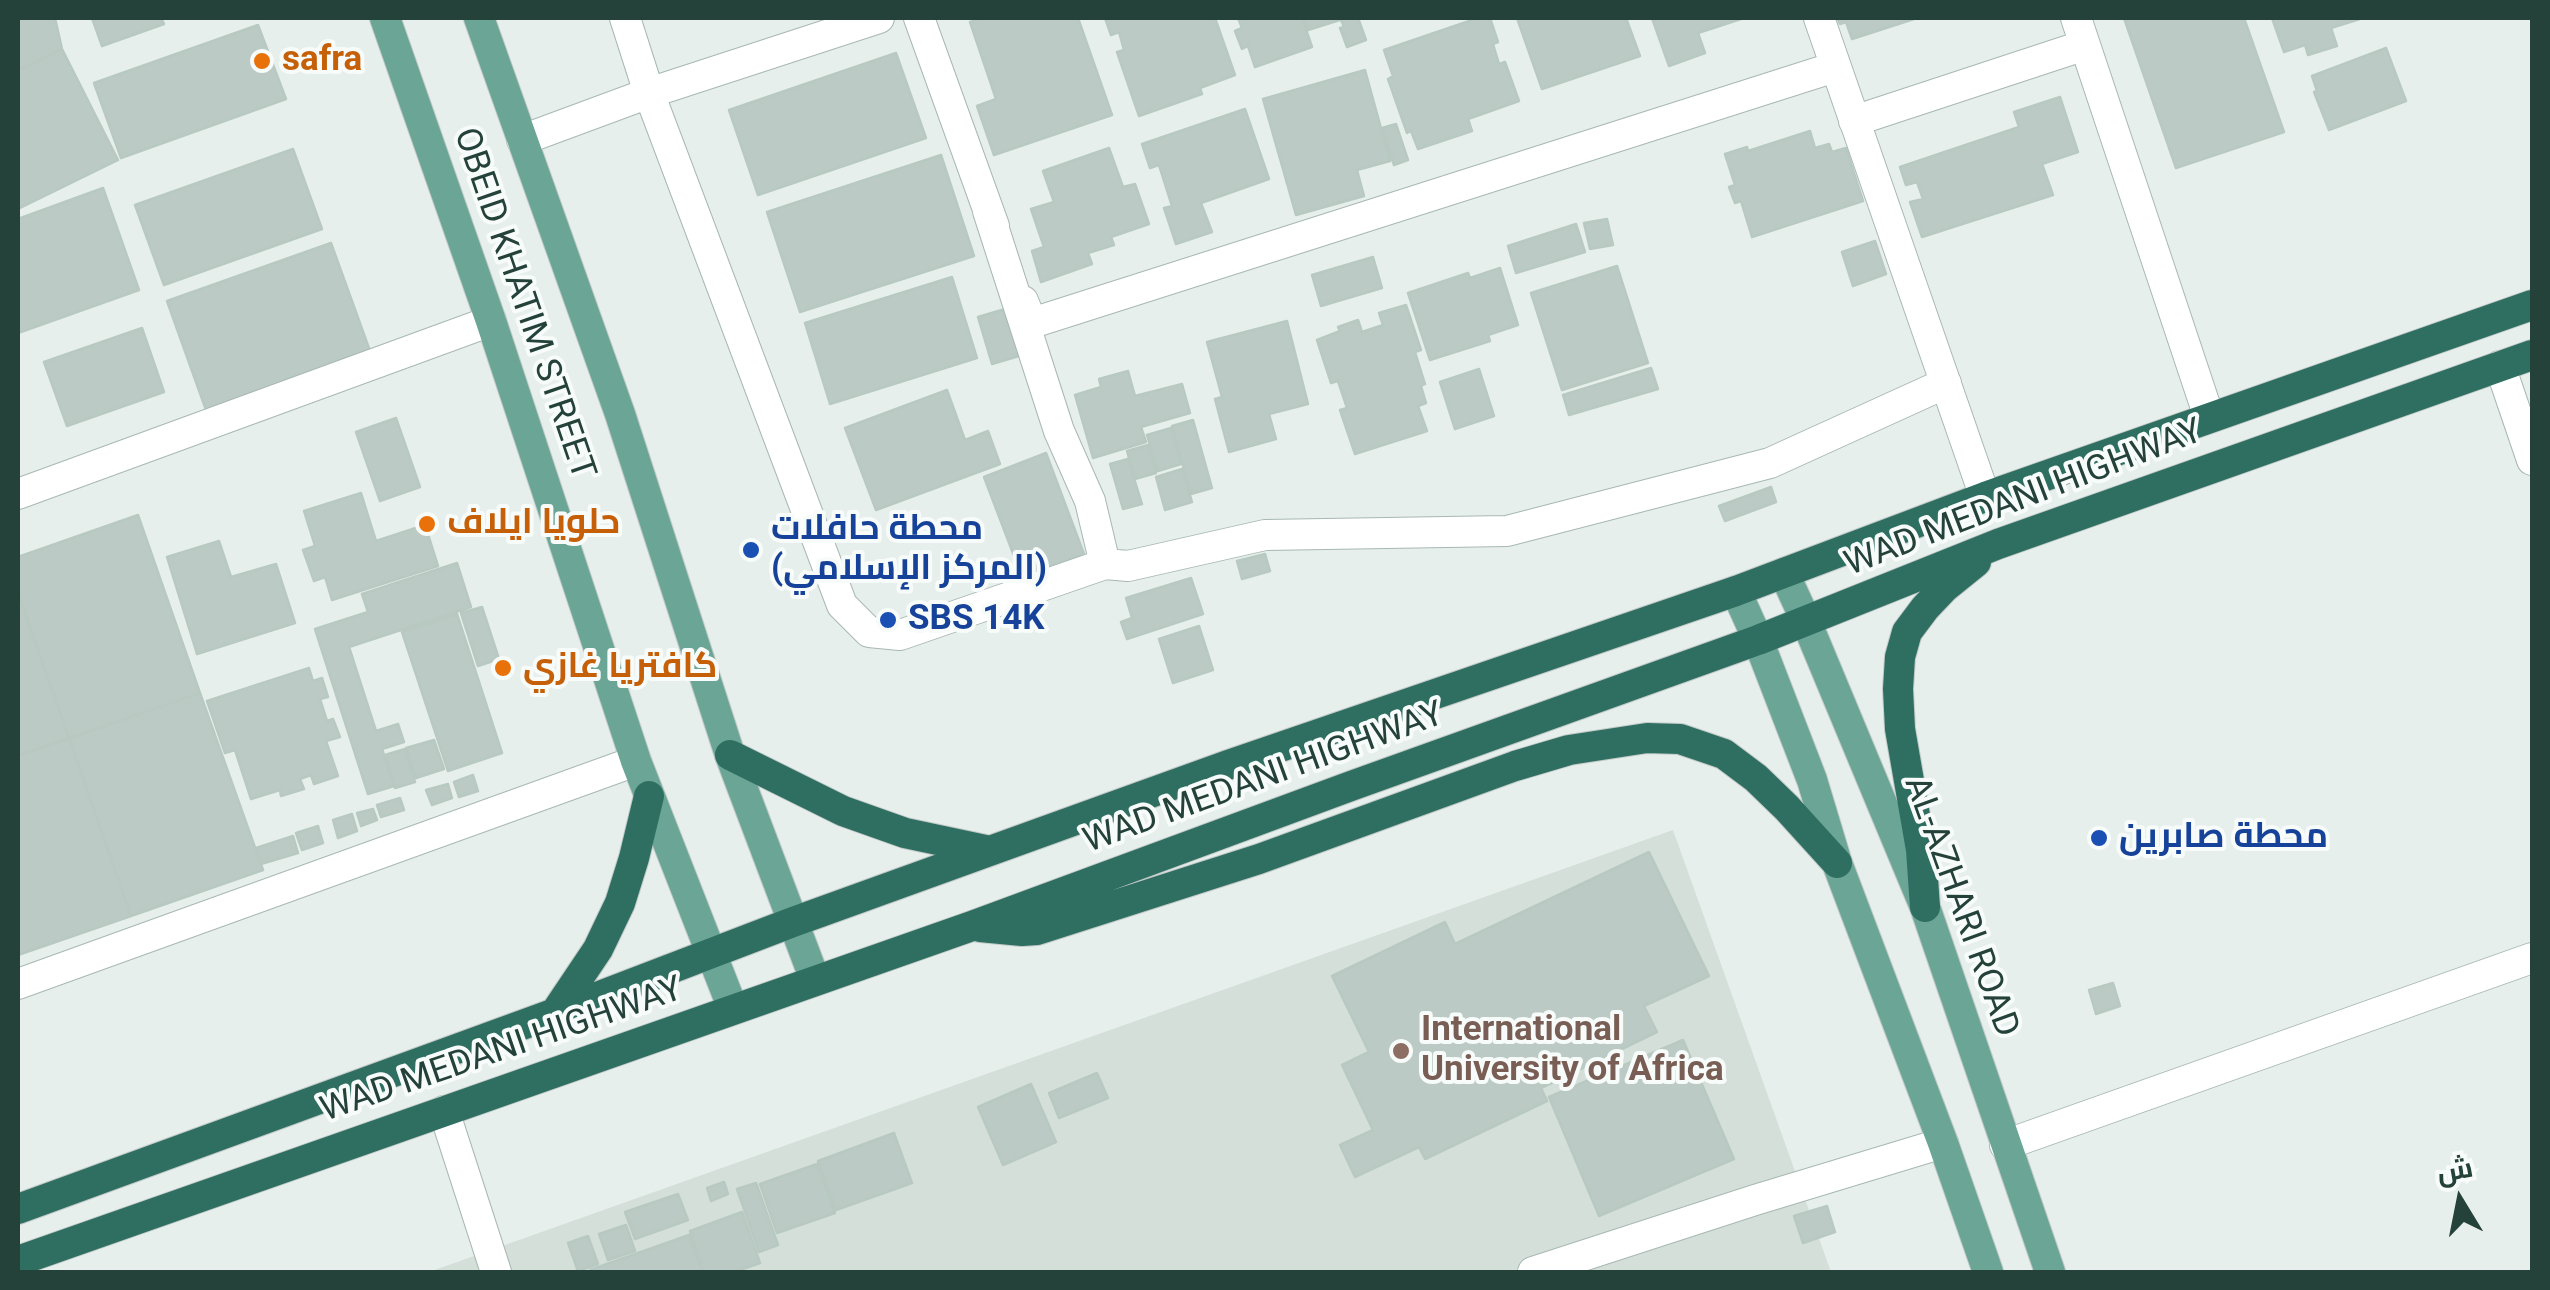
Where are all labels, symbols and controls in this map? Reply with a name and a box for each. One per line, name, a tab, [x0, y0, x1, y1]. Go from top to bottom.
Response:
place label: safra	[282, 40, 362, 82]
marker: safra	[251, 50, 273, 72]
street label: OBEID KHATIM STREET	[443, 123, 603, 485]
street label: WAD MEDANI HIGHWAY	[1839, 411, 2209, 587]
place label: حلويا ايلاف	[447, 503, 620, 545]
place label: محطة حافلات (المركز الإسلامي)	[771, 509, 1047, 591]
marker: حلويا ايلاف	[416, 513, 438, 535]
marker: محطة حافلات (المركز الإسلامي)	[740, 539, 762, 561]
place label: SBS 14K	[908, 599, 1045, 641]
marker: SBS 14K	[877, 609, 899, 631]
place label: كافتريا غازي	[523, 647, 717, 689]
marker: كافتريا غازي	[492, 657, 514, 679]
street label: WAD MEDANI HIGHWAY	[1078, 694, 1450, 864]
street label: AL-AZHARI ROAD	[1893, 771, 2027, 1043]
place label: محطة صابرين	[2119, 817, 2328, 859]
marker: محطة صابرين	[2088, 827, 2110, 849]
street label: WAD MEDANI HIGHWAY	[316, 969, 688, 1133]
place label: International University of Africa	[1421, 1010, 1724, 1092]
marker: International University of Africa	[1390, 1040, 1412, 1062]
north arrow	[2410, 1150, 2510, 1250]
text: ش	[2434, 1151, 2475, 1189]

